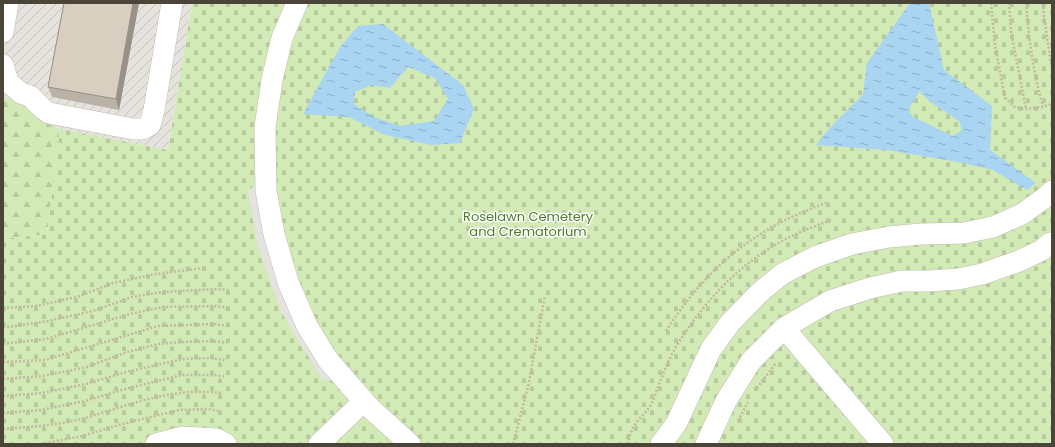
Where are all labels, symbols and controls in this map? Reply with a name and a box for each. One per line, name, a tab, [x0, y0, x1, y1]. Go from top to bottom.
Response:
park label: Roselawn Cemetery and Crematorium	[463, 207, 594, 241]

